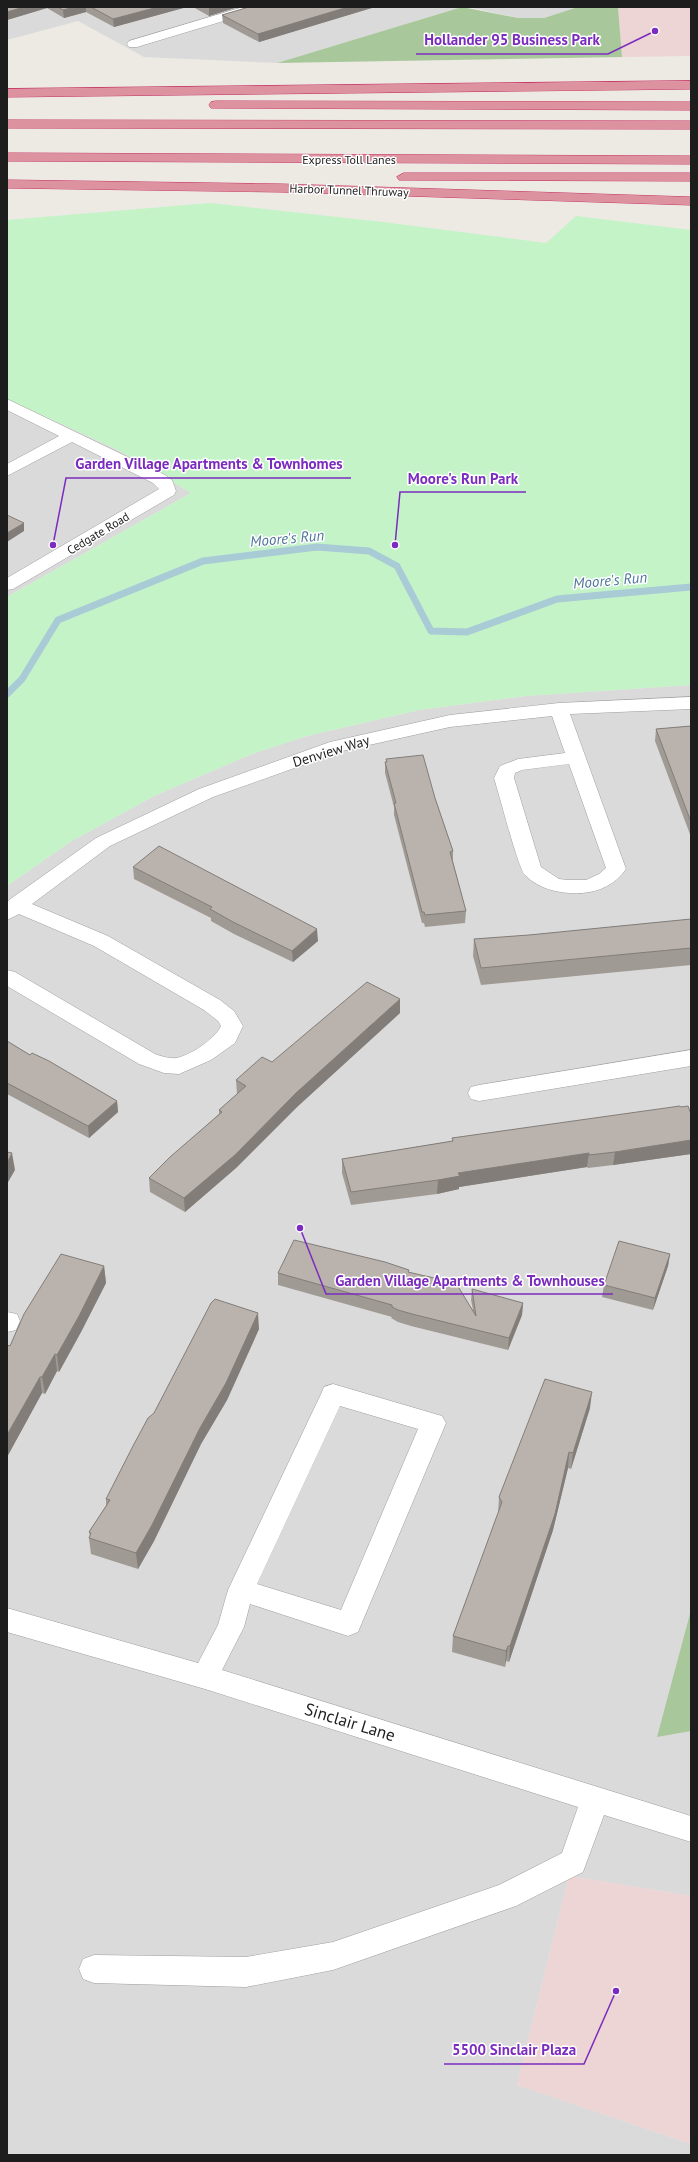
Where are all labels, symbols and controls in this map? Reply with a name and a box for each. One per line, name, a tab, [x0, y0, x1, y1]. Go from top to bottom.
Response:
callout: Hollander 95 Business Park	[416, 27, 608, 54]
text: Hollander 95 Business Park	[424, 30, 600, 49]
street label: Express Toll Lanes	[302, 152, 396, 167]
street label: Harbor Tunnel Thruway	[289, 180, 409, 200]
callout: Garden Village Apartments & Townhomes	[66, 451, 351, 478]
text: Garden Village Apartments & Townhomes	[75, 454, 343, 473]
callout: Moore's Run Park	[400, 465, 526, 492]
text: Moore's Run Park	[408, 469, 519, 488]
street label: Cedgate Road	[64, 509, 132, 557]
water label: Moore's Run	[249, 525, 325, 551]
water label: Moore's Run	[572, 567, 648, 593]
street label: Denview Way	[290, 731, 372, 771]
callout: Garden Village Apartments & Townhouses	[326, 1267, 613, 1294]
text: Garden Village Apartments & Townhouses	[335, 1271, 605, 1290]
street label: Sinclair Lane	[302, 1698, 398, 1746]
callout: 5500 Sinclair Plaza	[444, 2037, 584, 2064]
text: 5500 Sinclair Plaza	[452, 2040, 576, 2059]

